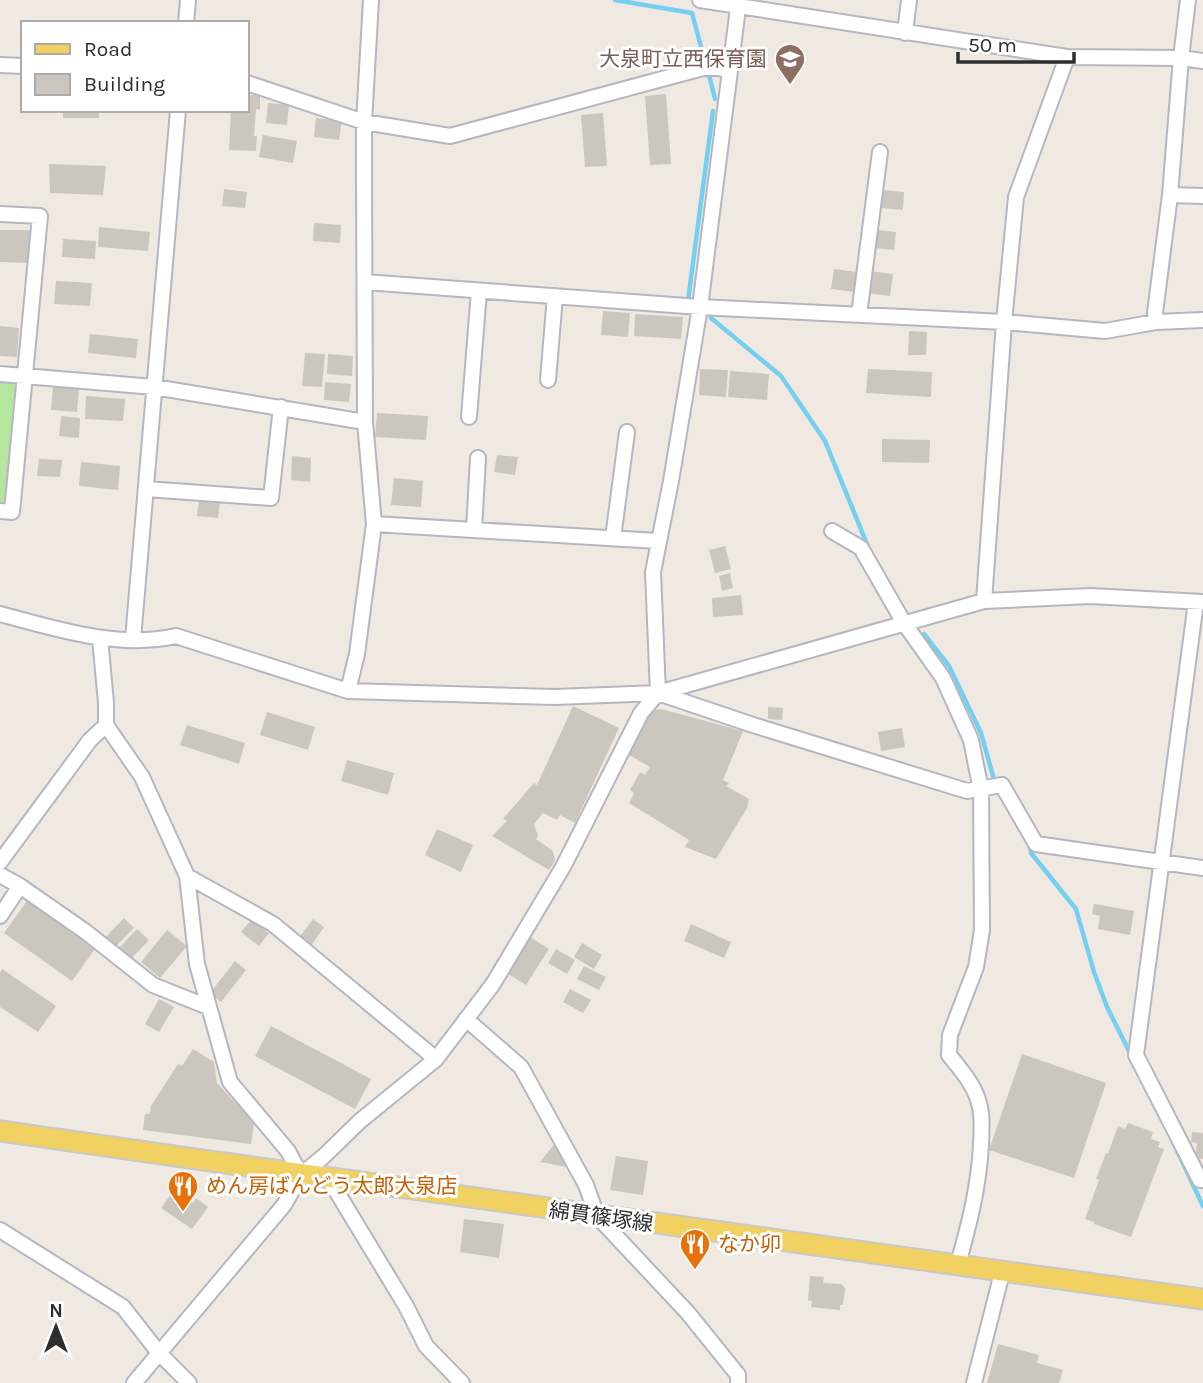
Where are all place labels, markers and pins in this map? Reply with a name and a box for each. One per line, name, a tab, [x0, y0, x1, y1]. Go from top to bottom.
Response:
school or university icon: 大泉町立西保育園	[773, 42, 807, 86]
place label: 大泉町立西保育園	[599, 47, 767, 71]
restaurant icon: めん房ばんどう太郎大泉店	[166, 1169, 200, 1213]
place label: めん房ばんどう太郎大泉店	[206, 1174, 457, 1198]
restaurant icon: なか卯	[678, 1227, 712, 1271]
place label: なか卯	[718, 1232, 781, 1256]

